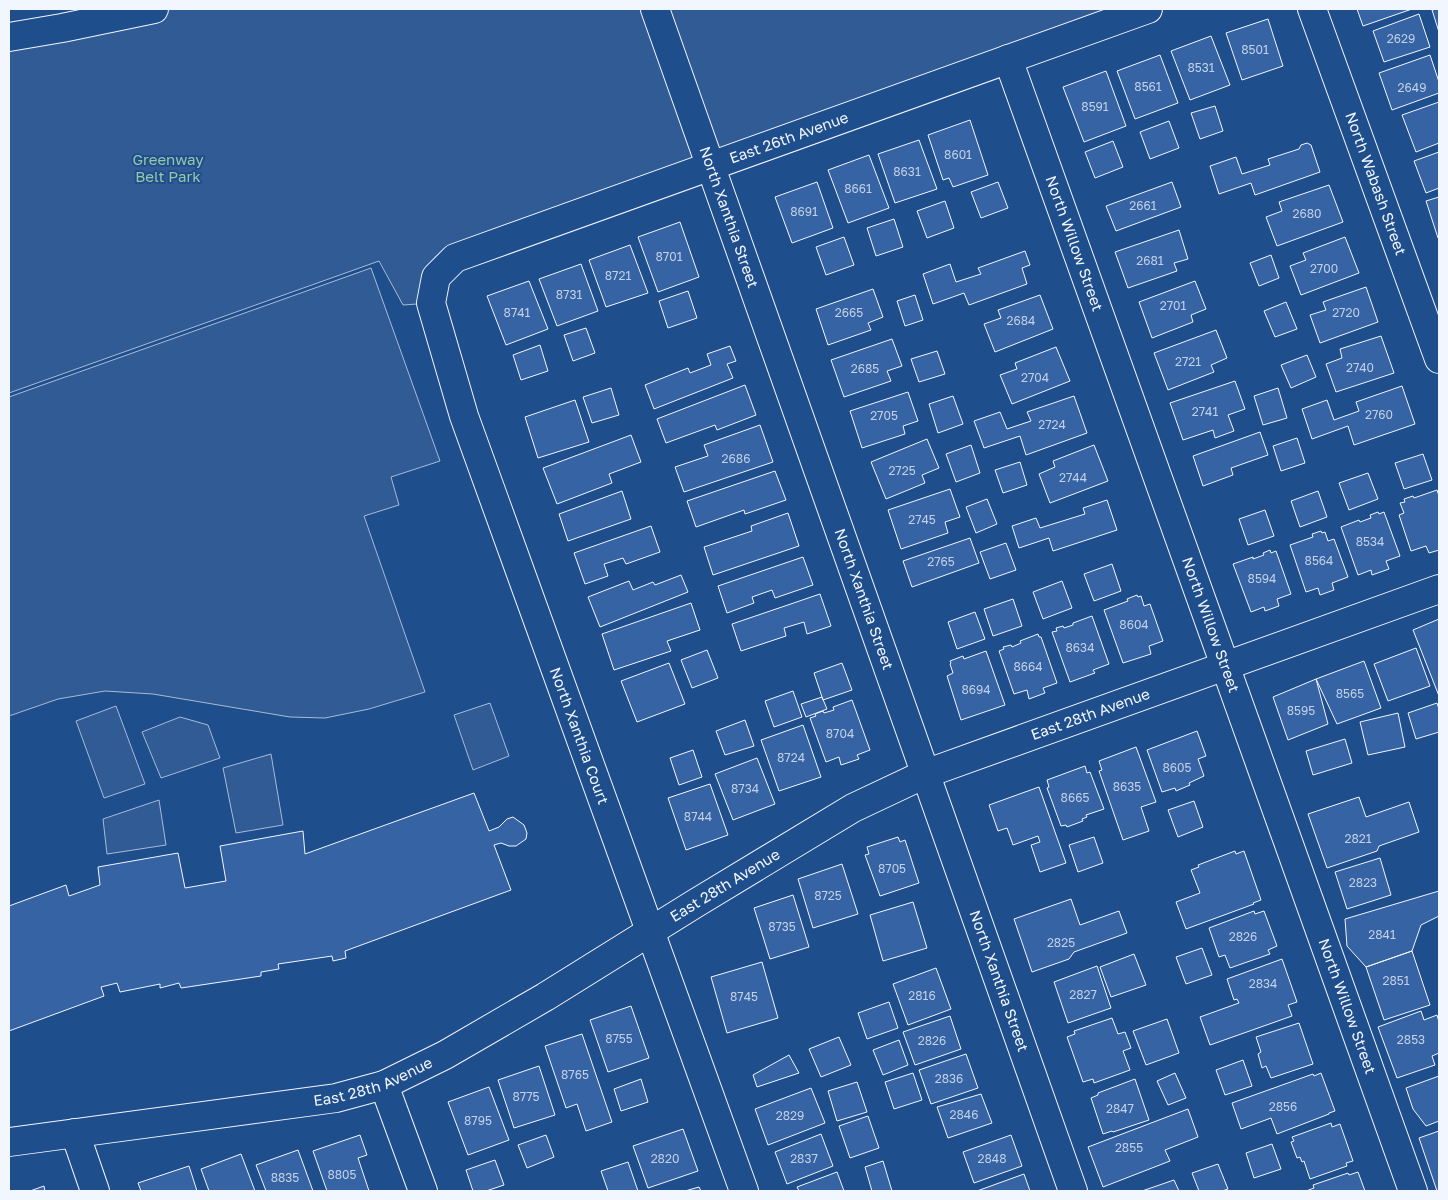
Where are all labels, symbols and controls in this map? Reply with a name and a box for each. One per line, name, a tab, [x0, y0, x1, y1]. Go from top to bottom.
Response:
house number: 2629	[1387, 31, 1415, 46]
house number: 8501	[1241, 42, 1269, 57]
house number: 8531	[1187, 60, 1215, 75]
house number: 8561	[1134, 79, 1162, 94]
house number: 2649	[1398, 80, 1426, 95]
house number: 8591	[1081, 99, 1109, 114]
street label: East 26th Avenue	[727, 107, 851, 167]
street label: North Wabash Street	[1342, 109, 1411, 258]
street label: North Xanthia Street	[696, 144, 763, 290]
house number: 8601	[944, 147, 972, 162]
park label: Greenway Belt Park	[132, 150, 204, 185]
house number: 8631	[893, 164, 921, 179]
street label: North Willow Street	[1042, 173, 1107, 313]
house number: 8661	[844, 181, 872, 196]
house number: 2661	[1129, 198, 1157, 213]
house number: 8691	[790, 204, 818, 219]
house number: 2680	[1293, 206, 1321, 221]
house number: 8701	[656, 249, 683, 264]
house number: 2681	[1136, 253, 1164, 268]
house number: 2700	[1310, 261, 1338, 276]
house number: 8721	[605, 268, 631, 283]
house number: 8731	[556, 287, 582, 302]
house number: 2701	[1160, 298, 1186, 313]
house number: 8741	[504, 305, 531, 320]
house number: 2665	[835, 305, 863, 320]
house number: 2720	[1332, 305, 1360, 320]
house number: 2684	[1007, 313, 1035, 328]
house number: 2721	[1175, 354, 1201, 369]
house number: 2740	[1346, 360, 1374, 375]
house number: 2685	[851, 361, 879, 376]
house number: 2704	[1021, 370, 1049, 385]
house number: 2741	[1192, 404, 1218, 419]
house number: 2760	[1365, 407, 1393, 422]
house number: 2705	[870, 408, 898, 423]
house number: 2724	[1038, 417, 1066, 432]
house number: 2686	[722, 451, 750, 466]
house number: 2725	[888, 463, 916, 478]
house number: 2744	[1059, 470, 1087, 485]
house number: 2745	[908, 512, 936, 527]
street label: North Xanthia Street	[831, 526, 898, 672]
house number: 8534	[1356, 534, 1384, 549]
house number: 8564	[1305, 553, 1333, 568]
house number: 2765	[927, 554, 955, 569]
street label: North Willow Street	[1179, 554, 1244, 695]
house number: 8594	[1248, 571, 1276, 586]
house number: 8604	[1119, 617, 1149, 632]
house number: 8634	[1066, 640, 1094, 655]
house number: 8664	[1013, 659, 1043, 674]
street label: North Xanthia Court	[547, 665, 613, 807]
house number: 8694	[961, 682, 991, 697]
street label: East 28th Avenue	[1028, 684, 1152, 743]
house number: 8565	[1336, 686, 1364, 701]
house number: 8595	[1287, 703, 1315, 718]
house number: 8704	[826, 726, 854, 741]
house number: 8724	[777, 750, 805, 765]
house number: 8605	[1163, 760, 1192, 775]
house number: 8635	[1113, 779, 1141, 794]
house number: 8734	[731, 781, 759, 796]
house number: 8665	[1061, 790, 1089, 805]
house number: 8744	[684, 809, 712, 824]
house number: 2821	[1344, 831, 1372, 846]
street label: East 28th Avenue	[666, 844, 783, 925]
house number: 8705	[878, 861, 906, 876]
house number: 2823	[1349, 875, 1377, 890]
house number: 8725	[814, 888, 842, 903]
street label: North Xanthia Street	[966, 907, 1033, 1054]
house number: 8735	[768, 919, 796, 934]
house number: 2841	[1368, 927, 1396, 942]
house number: 2826	[1229, 929, 1257, 944]
house number: 2825	[1047, 935, 1075, 950]
street label: North Willow Street	[1315, 936, 1380, 1076]
house number: 2851	[1382, 973, 1410, 988]
house number: 2834	[1249, 976, 1277, 991]
house number: 2827	[1069, 987, 1097, 1002]
house number: 2816	[908, 988, 936, 1003]
house number: 8745	[730, 989, 758, 1004]
house number: 8755	[605, 1031, 633, 1046]
house number: 2853	[1397, 1032, 1425, 1047]
house number: 2826	[918, 1033, 946, 1048]
street label: East 28th Avenue	[312, 1053, 435, 1109]
house number: 8765	[561, 1067, 589, 1082]
house number: 2836	[935, 1071, 963, 1086]
house number: 8775	[512, 1089, 540, 1104]
house number: 2856	[1269, 1099, 1297, 1114]
house number: 2847	[1106, 1101, 1134, 1116]
house number: 2846	[950, 1107, 978, 1122]
house number: 2829	[776, 1108, 804, 1123]
house number: 8795	[464, 1113, 492, 1128]
house number: 2855	[1115, 1140, 1143, 1155]
house number: 2820	[651, 1151, 679, 1166]
house number: 2837	[790, 1151, 818, 1166]
house number: 2848	[978, 1151, 1006, 1166]
house number: 8805	[327, 1167, 357, 1182]
house number: 8835	[271, 1170, 299, 1185]

